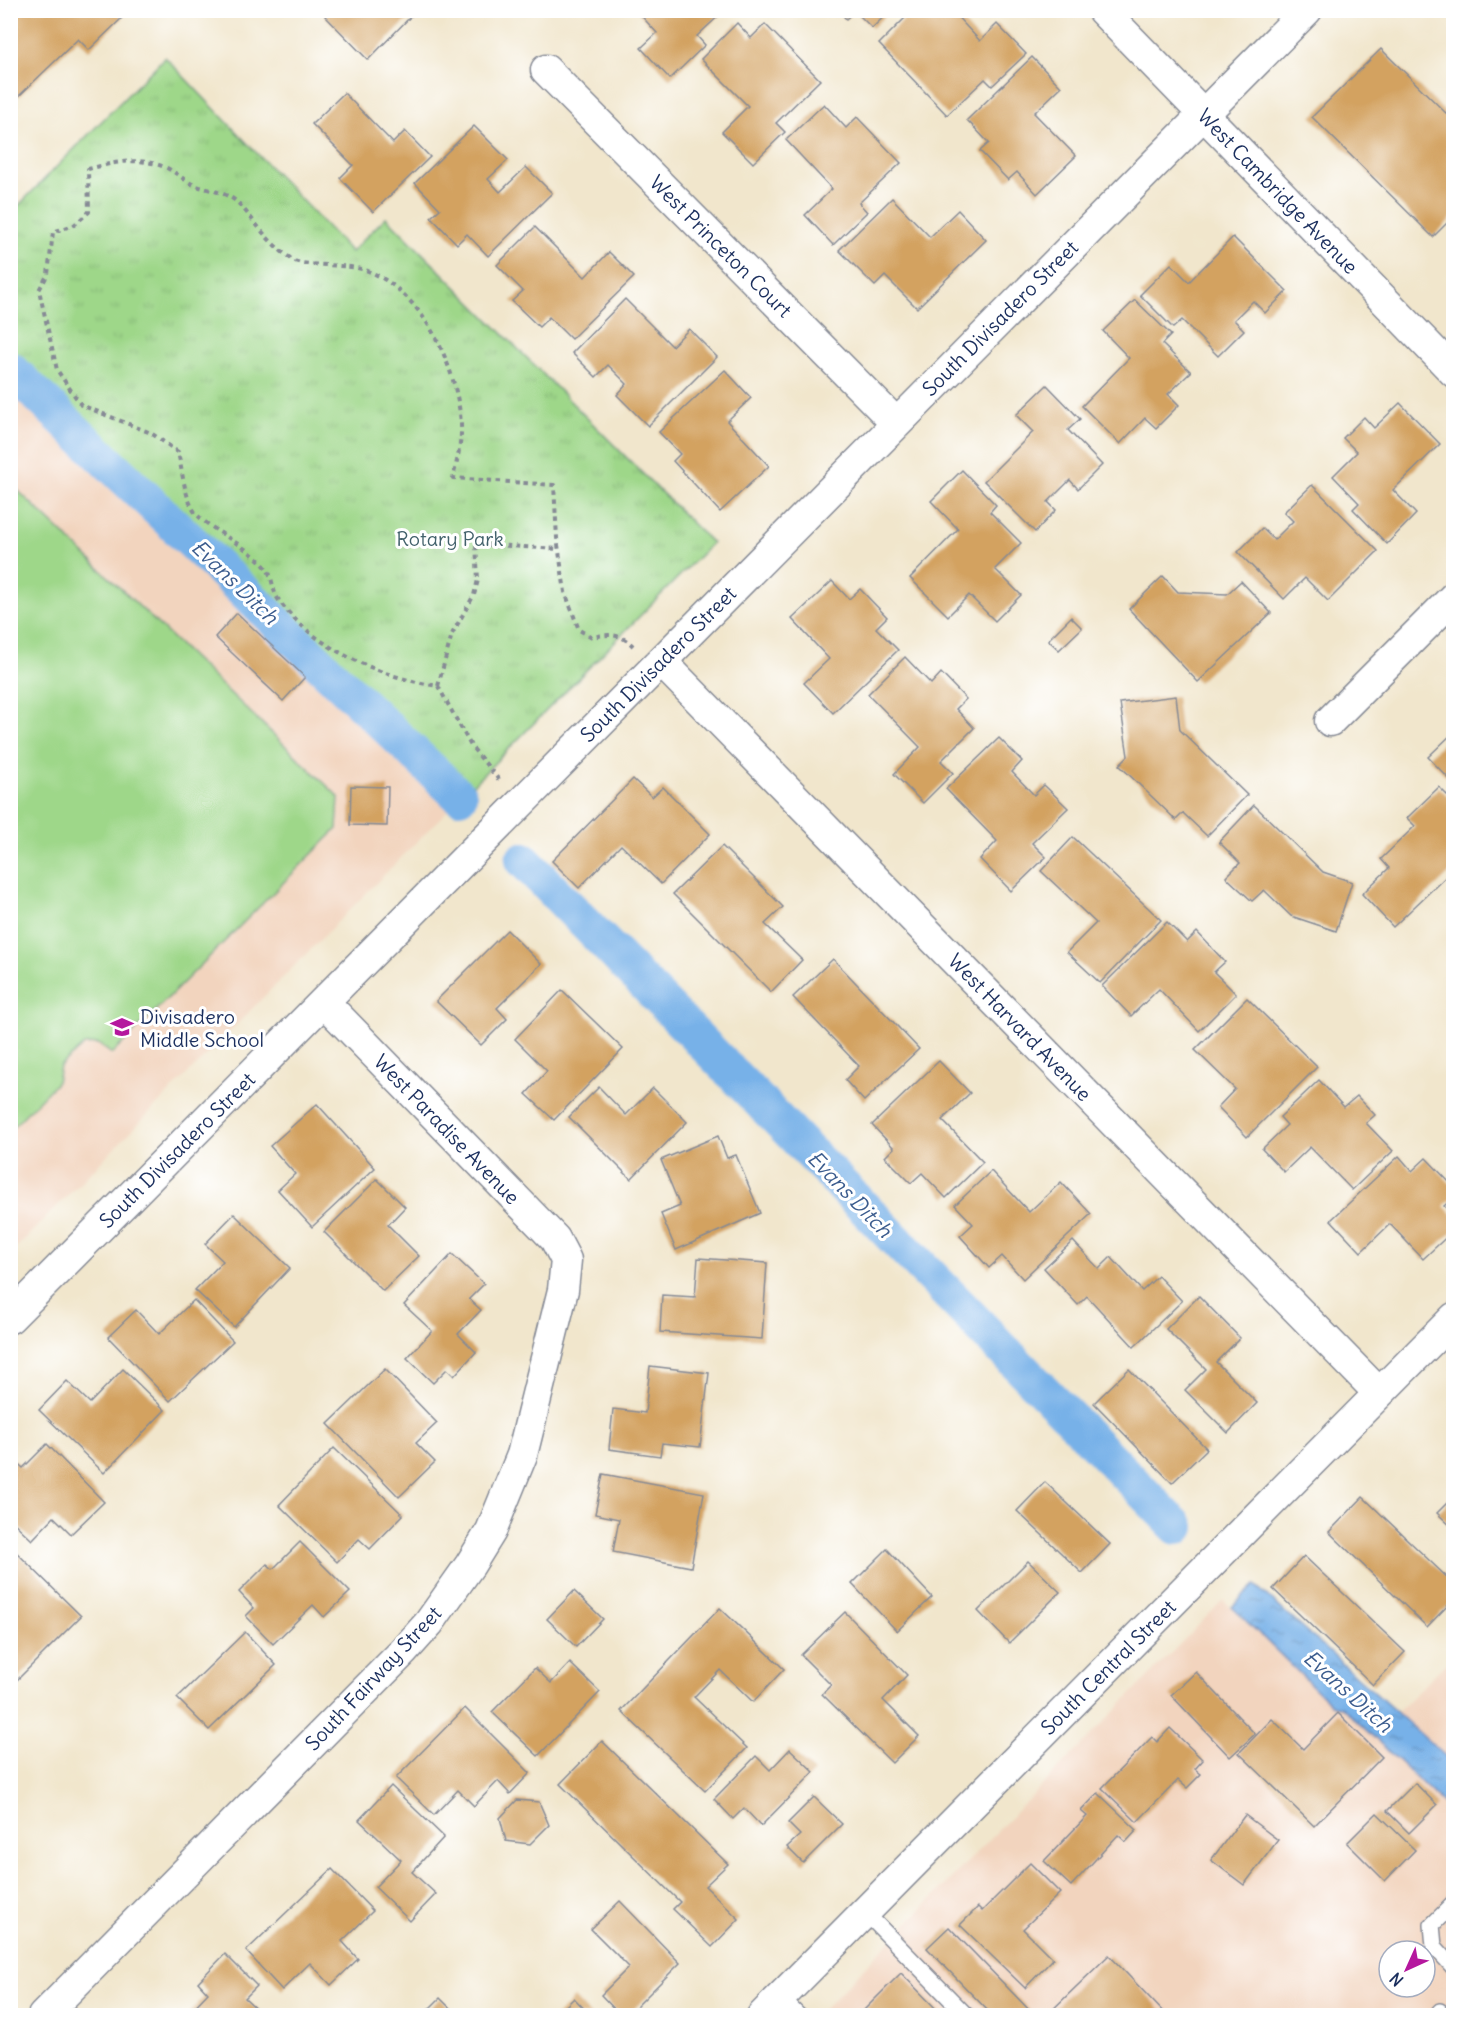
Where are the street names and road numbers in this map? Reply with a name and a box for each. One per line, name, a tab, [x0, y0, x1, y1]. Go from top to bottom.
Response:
street label: West Cambridge Avenue	[1193, 103, 1363, 279]
street label: West Princeton Court	[645, 170, 797, 322]
street label: South Divisadero Street	[917, 235, 1083, 401]
street label: South Divisadero Street	[575, 581, 741, 747]
street label: West Harvard Avenue	[943, 948, 1097, 1106]
street label: West Paradise Avenue	[369, 1049, 525, 1209]
street label: South Divisadero Street	[94, 1067, 260, 1233]
street label: South Central Street	[1035, 1594, 1181, 1740]
street label: South Fairway Street	[300, 1601, 446, 1755]

